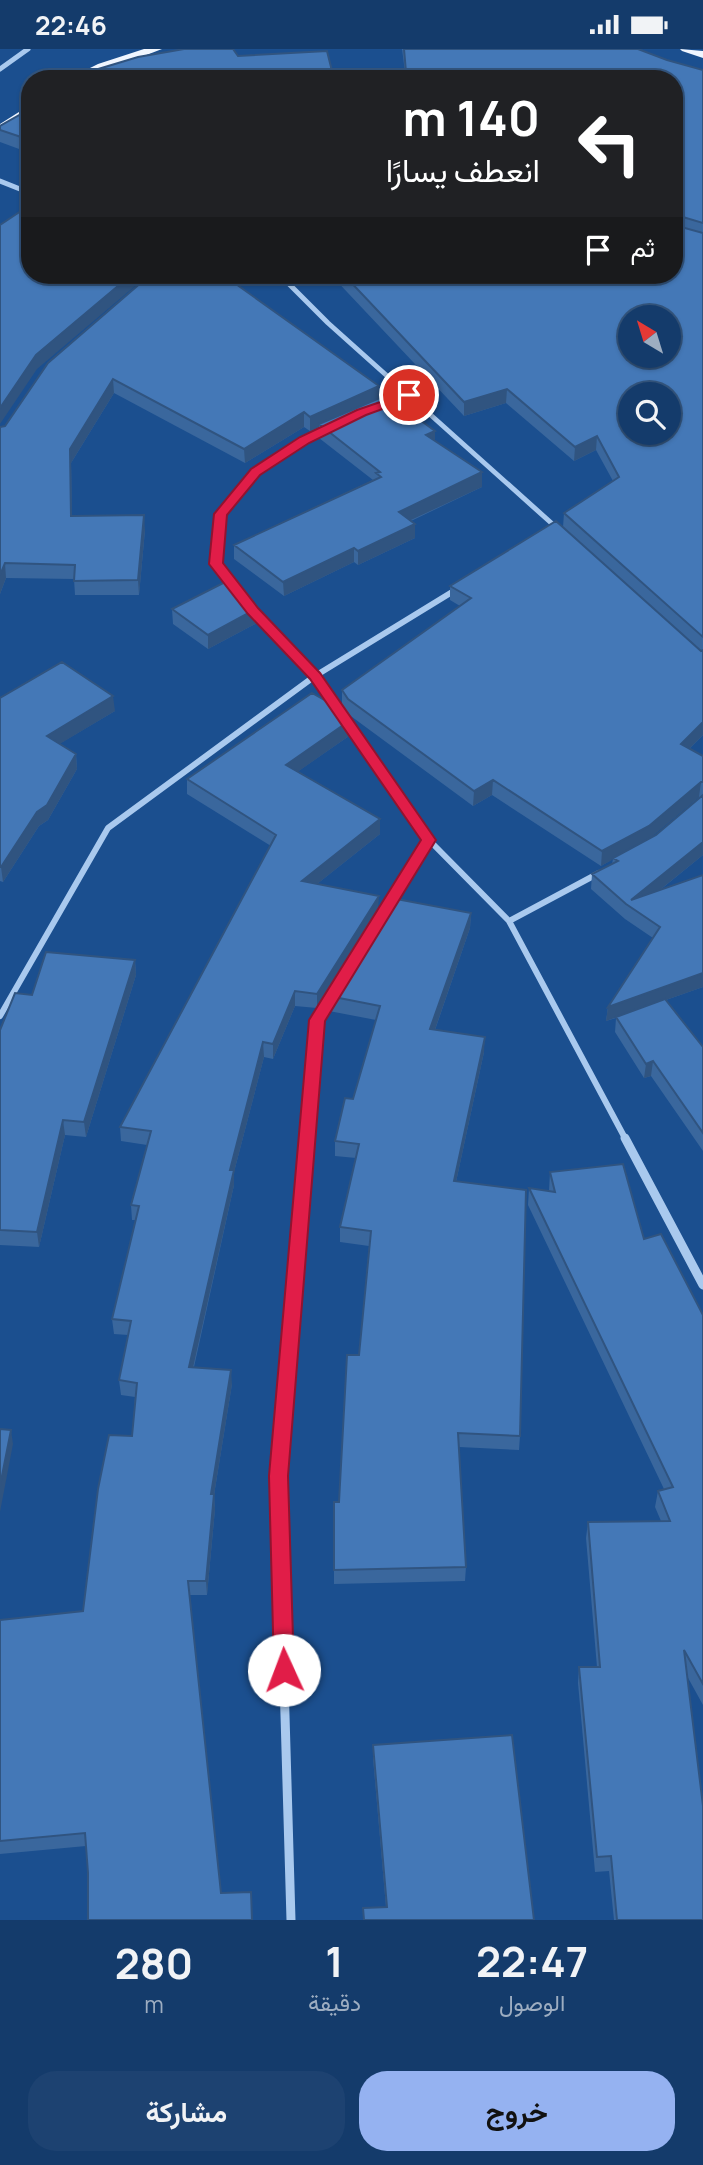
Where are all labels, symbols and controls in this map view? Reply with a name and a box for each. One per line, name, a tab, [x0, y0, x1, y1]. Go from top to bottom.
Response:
text: 22:46	[35, 7, 107, 43]
text: 140 m	[403, 84, 540, 151]
icon: left	[564, 98, 655, 189]
text: انعطف يسارًا	[386, 148, 540, 192]
text: ثم	[631, 229, 655, 265]
icon: arrive	[579, 231, 617, 269]
north arrow	[618, 305, 681, 367]
map controls	[618, 305, 681, 445]
pin	[379, 365, 439, 425]
icon: arrive	[390, 376, 428, 414]
button: search	[618, 382, 681, 445]
position arrow	[247, 1633, 321, 1707]
text: 1	[325, 1932, 344, 1990]
text: 22:47	[476, 1932, 588, 1990]
text: 280	[115, 1934, 193, 1992]
text: دقيقة	[308, 1986, 361, 2018]
text: الوصول	[499, 1986, 565, 2018]
text: m	[144, 1988, 164, 2020]
button: مشاركة	[28, 2071, 345, 2151]
button: خروج	[359, 2071, 675, 2151]

